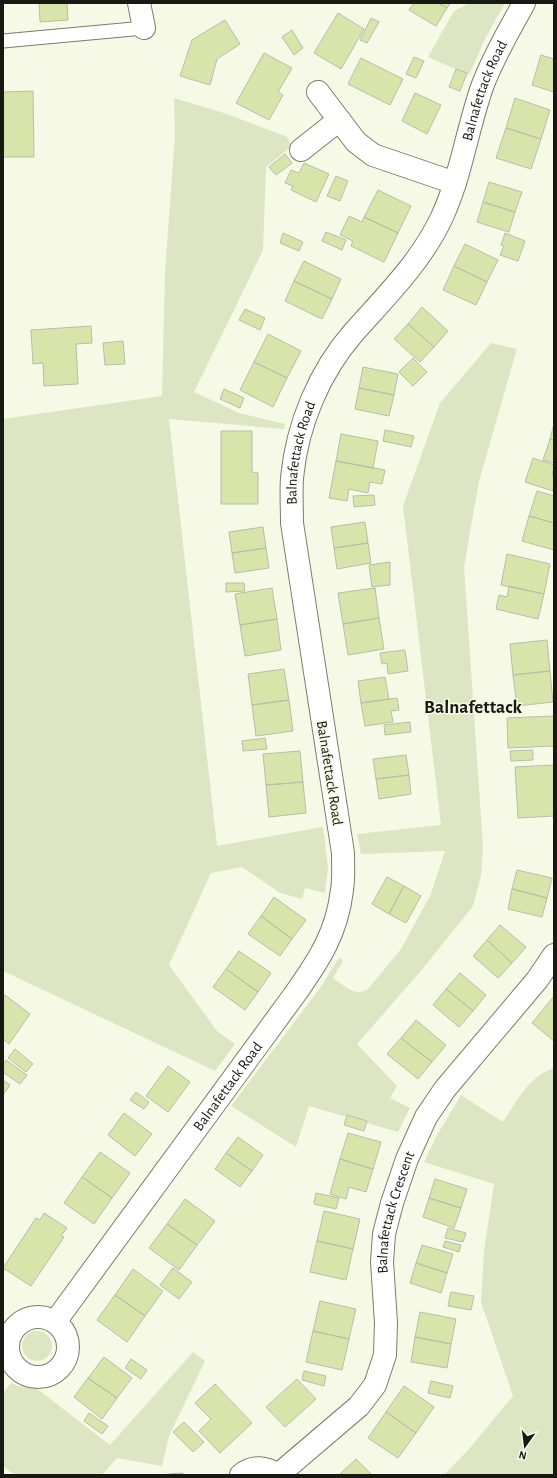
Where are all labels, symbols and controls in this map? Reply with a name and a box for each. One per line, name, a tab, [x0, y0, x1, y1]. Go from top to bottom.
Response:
street label: Balnafettack Road	[460, 38, 510, 142]
street label: Balnafettack Road	[285, 399, 319, 505]
district label: Balnafettack	[424, 698, 522, 717]
street label: Balnafettack Road	[314, 720, 345, 827]
street label: Balnafettack Road	[190, 1039, 265, 1134]
street label: Balnafettack Crescent	[375, 1149, 418, 1274]
north arrow	[505, 1426, 545, 1466]
text: N	[518, 1449, 528, 1461]

